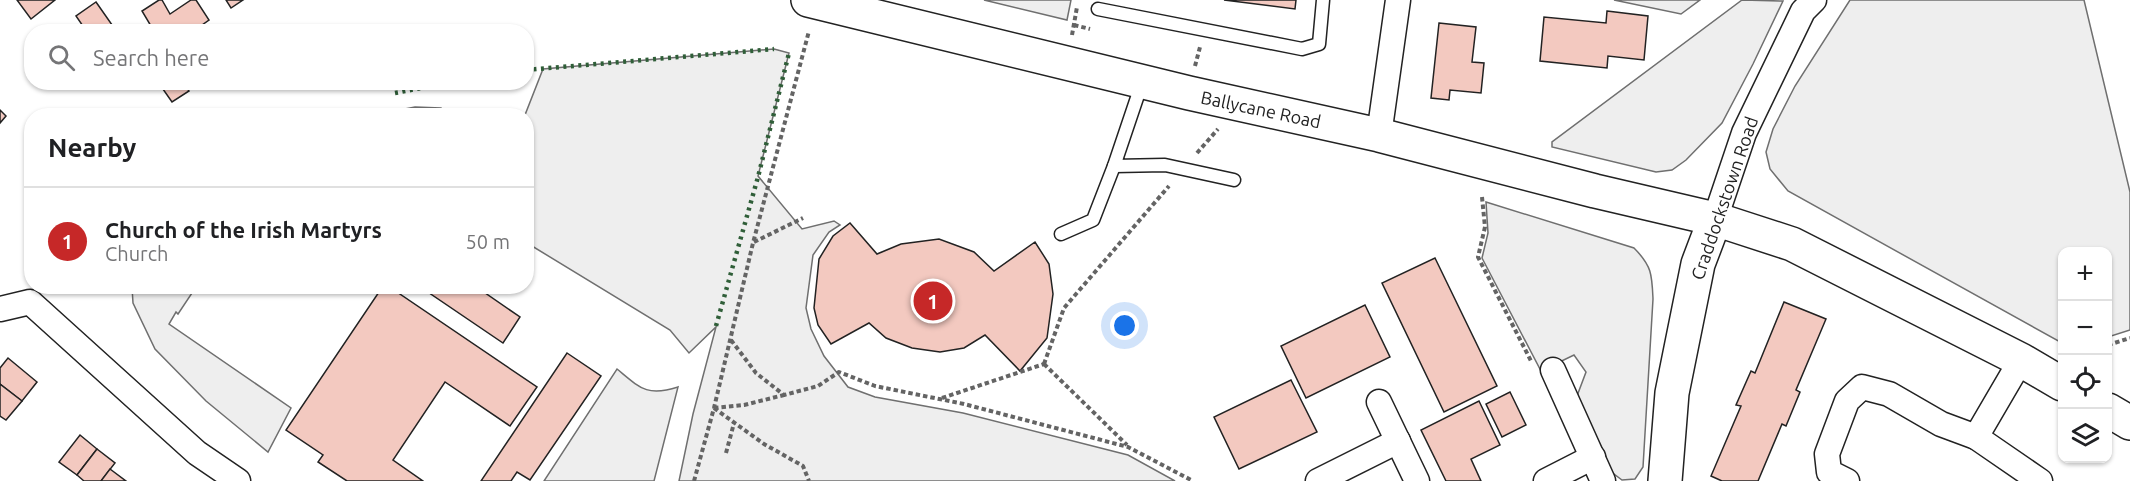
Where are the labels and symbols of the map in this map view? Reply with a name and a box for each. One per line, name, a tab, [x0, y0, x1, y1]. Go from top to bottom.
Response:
street label: Ballycane Road	[1199, 87, 1323, 131]
street label: Craddockstown Road	[1687, 114, 1761, 282]
pin: 1	[914, 278, 952, 324]
your location	[1110, 311, 1139, 340]

